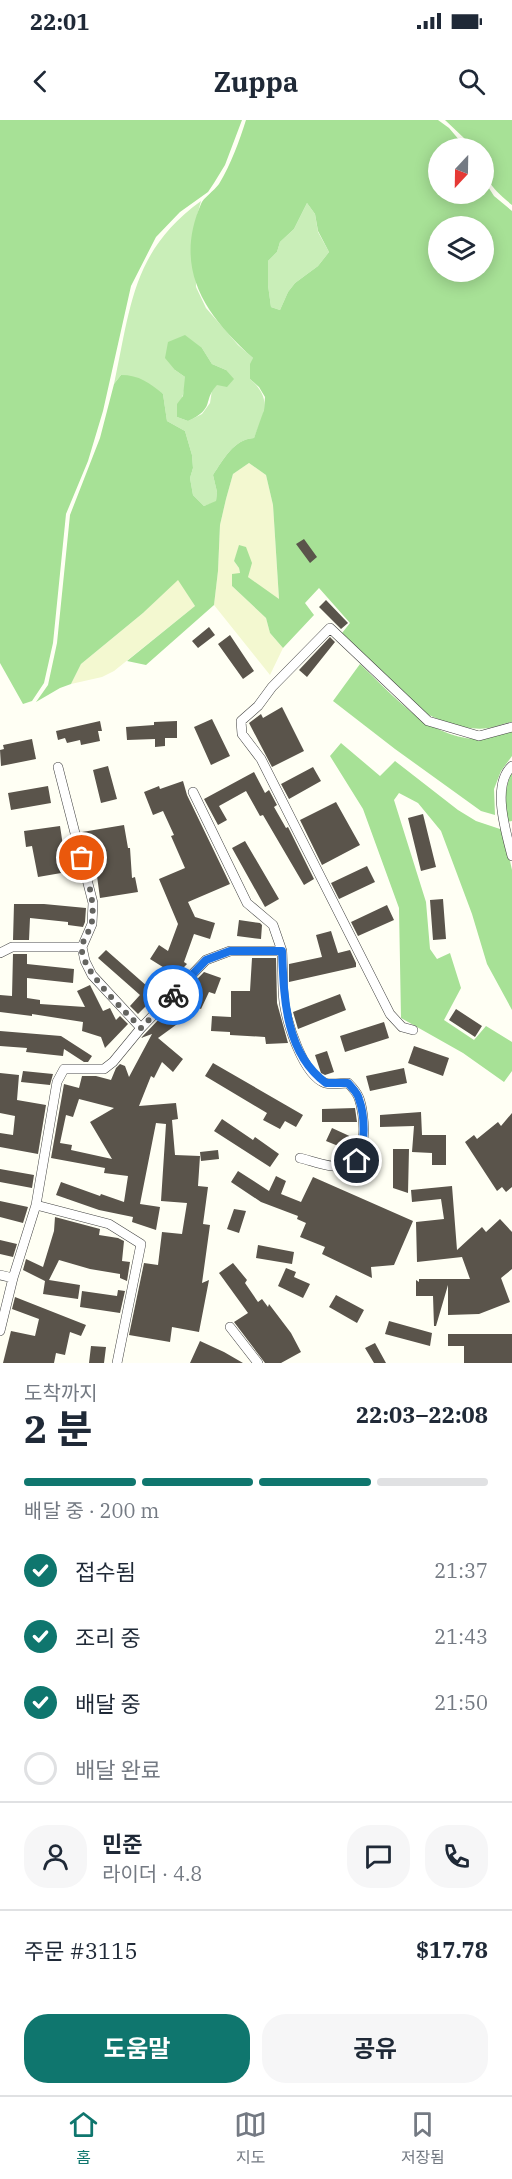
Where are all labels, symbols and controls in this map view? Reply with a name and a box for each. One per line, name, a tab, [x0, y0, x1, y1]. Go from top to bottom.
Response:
text: 22:01	[30, 7, 89, 36]
text: Zuppa	[214, 64, 298, 99]
icon: back	[24, 65, 57, 98]
icon: search	[455, 65, 488, 98]
north arrow	[428, 138, 494, 204]
map controls	[428, 138, 494, 282]
button: layers	[428, 216, 494, 282]
pin	[56, 832, 107, 883]
icon: bag	[65, 841, 98, 874]
courier	[143, 965, 203, 1025]
icon: bike	[157, 979, 190, 1012]
pin	[331, 1135, 382, 1186]
icon: home	[340, 1144, 373, 1177]
text: 도착까지	[24, 1379, 98, 1406]
text: 22:03–22:08	[356, 1400, 488, 1429]
text: 2 분	[24, 1403, 92, 1454]
text: 배달 중 · 200 m	[24, 1497, 159, 1524]
icon: check	[24, 1554, 57, 1587]
text: 접수됨	[75, 1557, 136, 1586]
text: 21:37	[434, 1557, 488, 1584]
icon: check	[24, 1620, 57, 1653]
text: 조리 중	[75, 1623, 141, 1652]
text: 21:43	[434, 1623, 488, 1650]
icon: check	[24, 1686, 57, 1719]
text: 배달 중	[75, 1689, 141, 1718]
text: 21:50	[434, 1689, 488, 1716]
text: 배달 완료	[75, 1755, 161, 1784]
button: person	[24, 1825, 87, 1888]
button: chat	[347, 1825, 410, 1888]
button: phone	[425, 1825, 488, 1888]
text: 민준	[102, 1829, 142, 1858]
text: 라이더 · 4.8	[102, 1860, 202, 1887]
text: $17.78	[416, 1935, 488, 1964]
text: 주문 #3115	[24, 1936, 138, 1965]
button: 도움말	[24, 2014, 250, 2083]
button: 공유	[262, 2014, 488, 2083]
tab: 홈	[67, 2108, 100, 2168]
tab: 지도	[234, 2108, 267, 2168]
tab: 저장됨	[401, 2108, 445, 2168]

